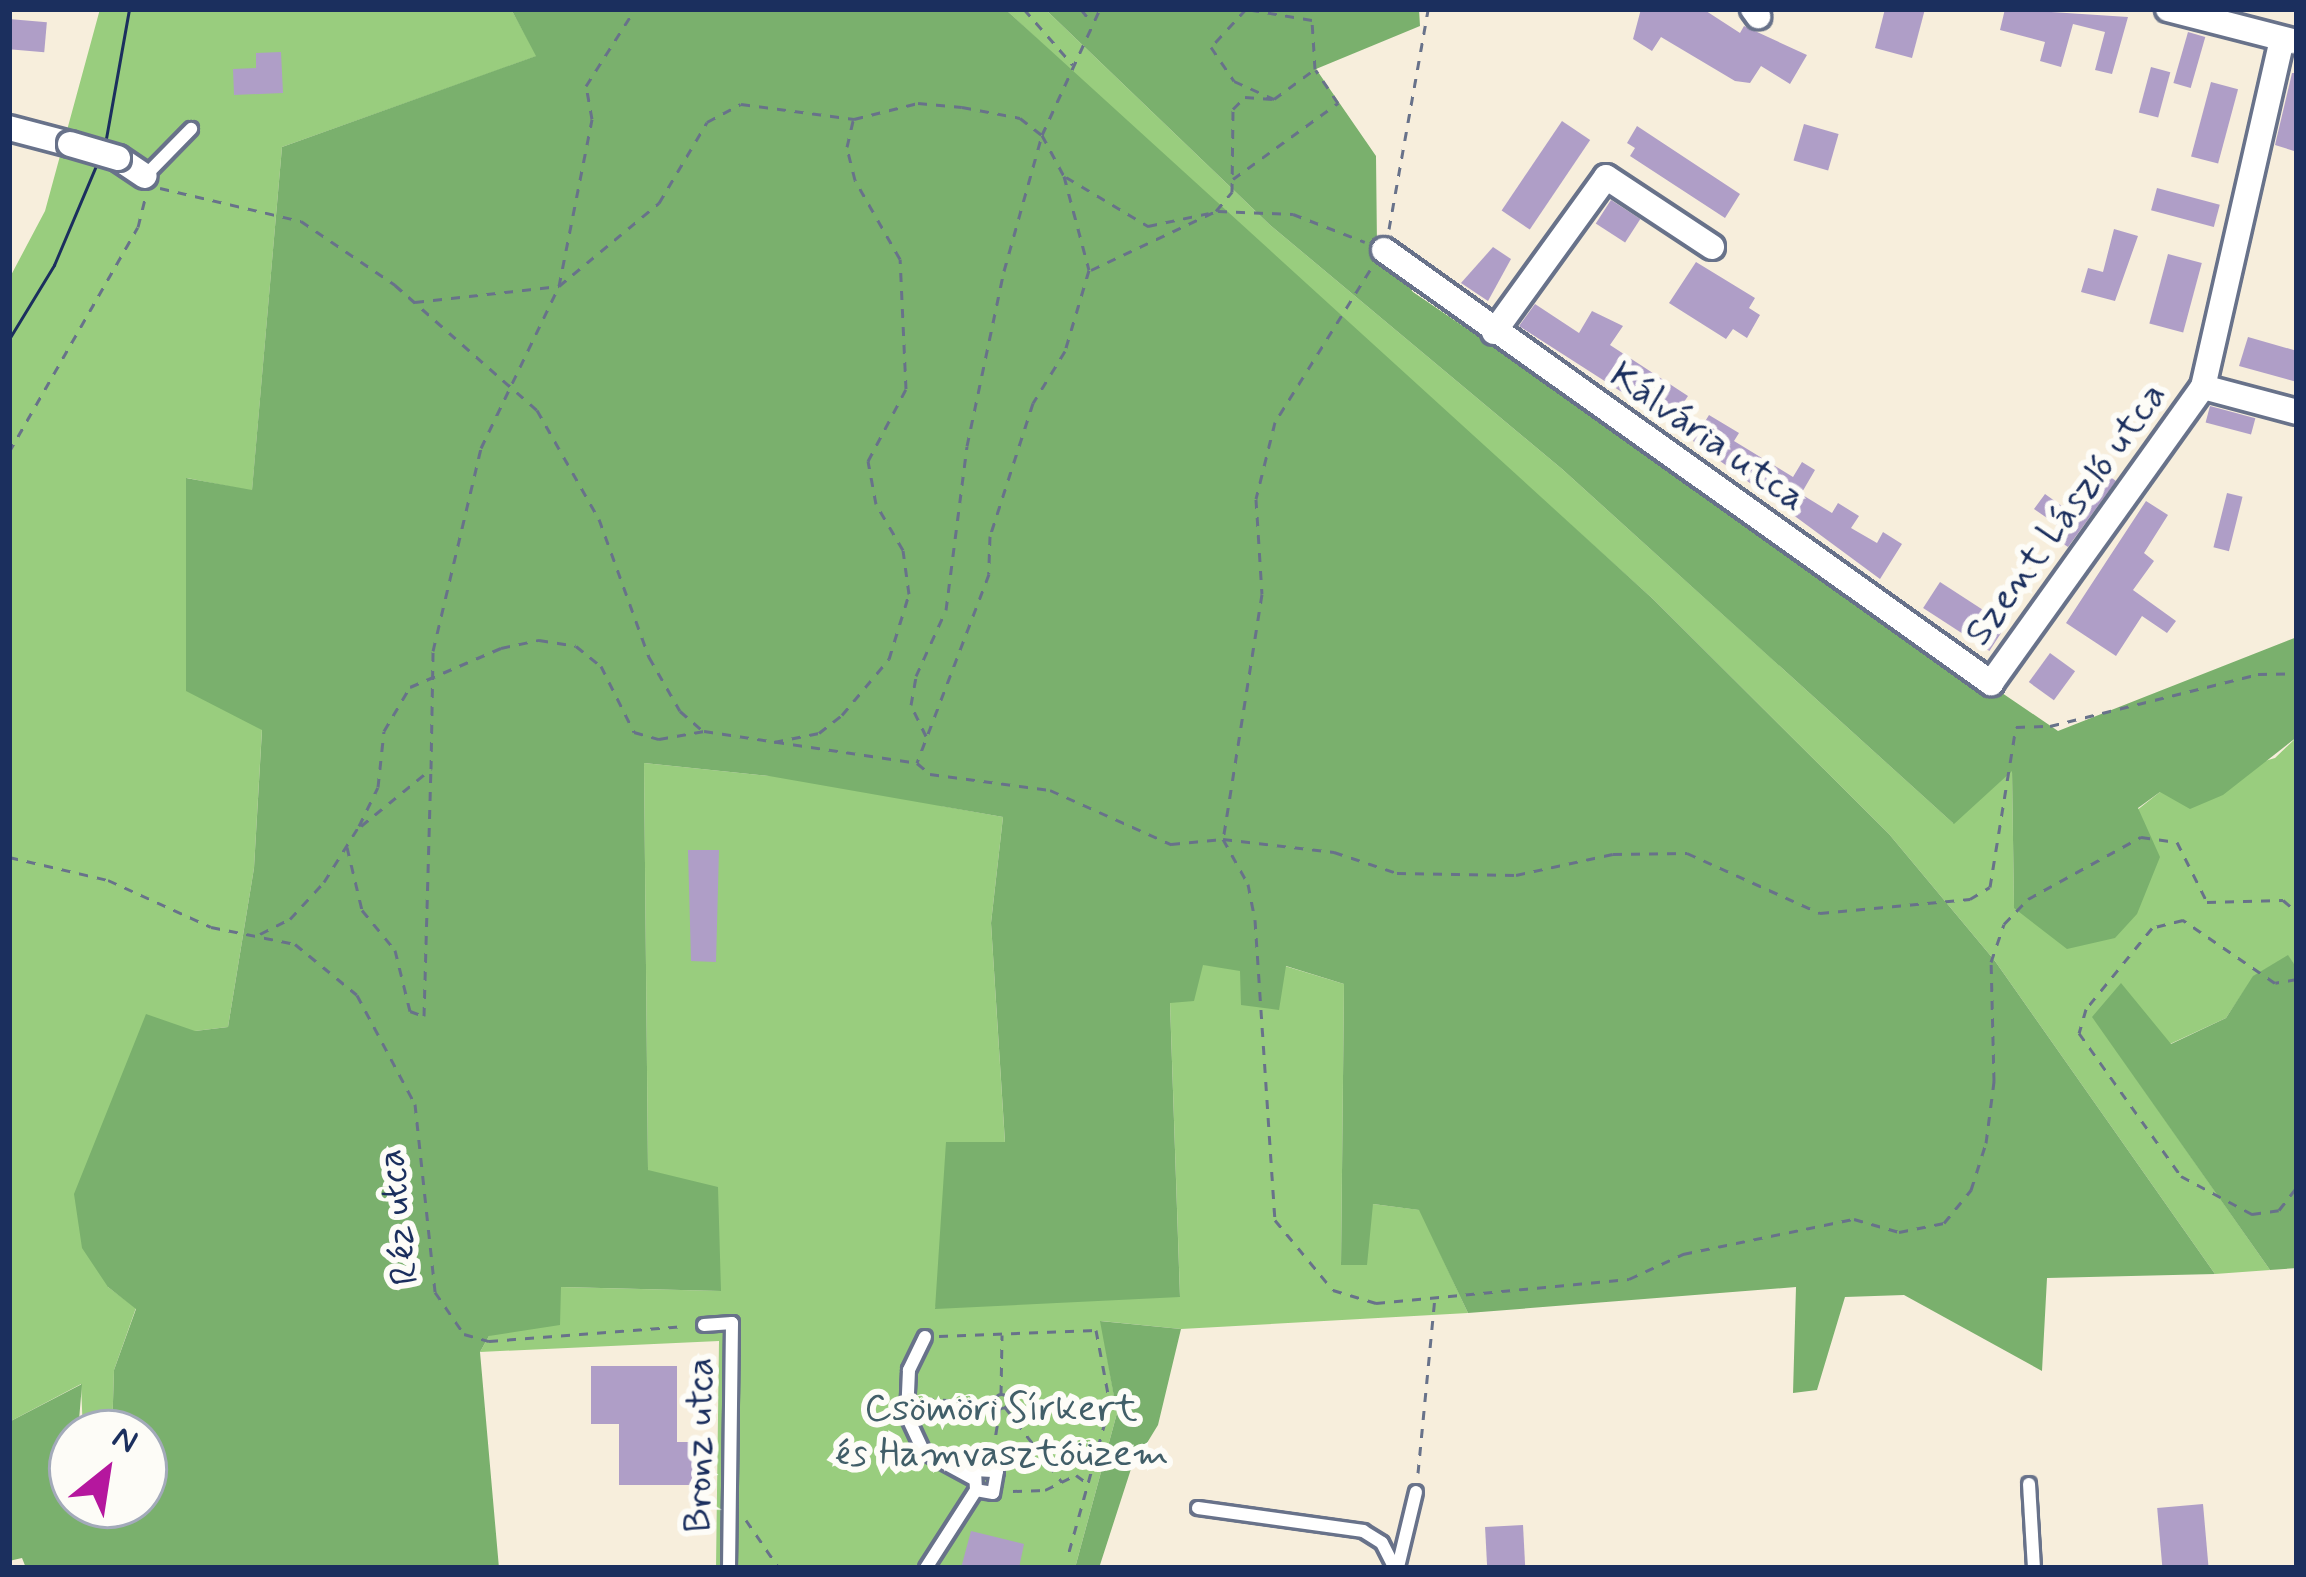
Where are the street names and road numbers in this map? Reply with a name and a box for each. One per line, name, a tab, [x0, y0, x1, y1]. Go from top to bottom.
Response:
street label: Kálvária utca	[1602, 355, 1812, 521]
street label: Szent László utca	[1955, 373, 2179, 657]
street label: Réz utca	[368, 1141, 432, 1293]
street label: Bronz utca	[676, 1352, 726, 1538]

